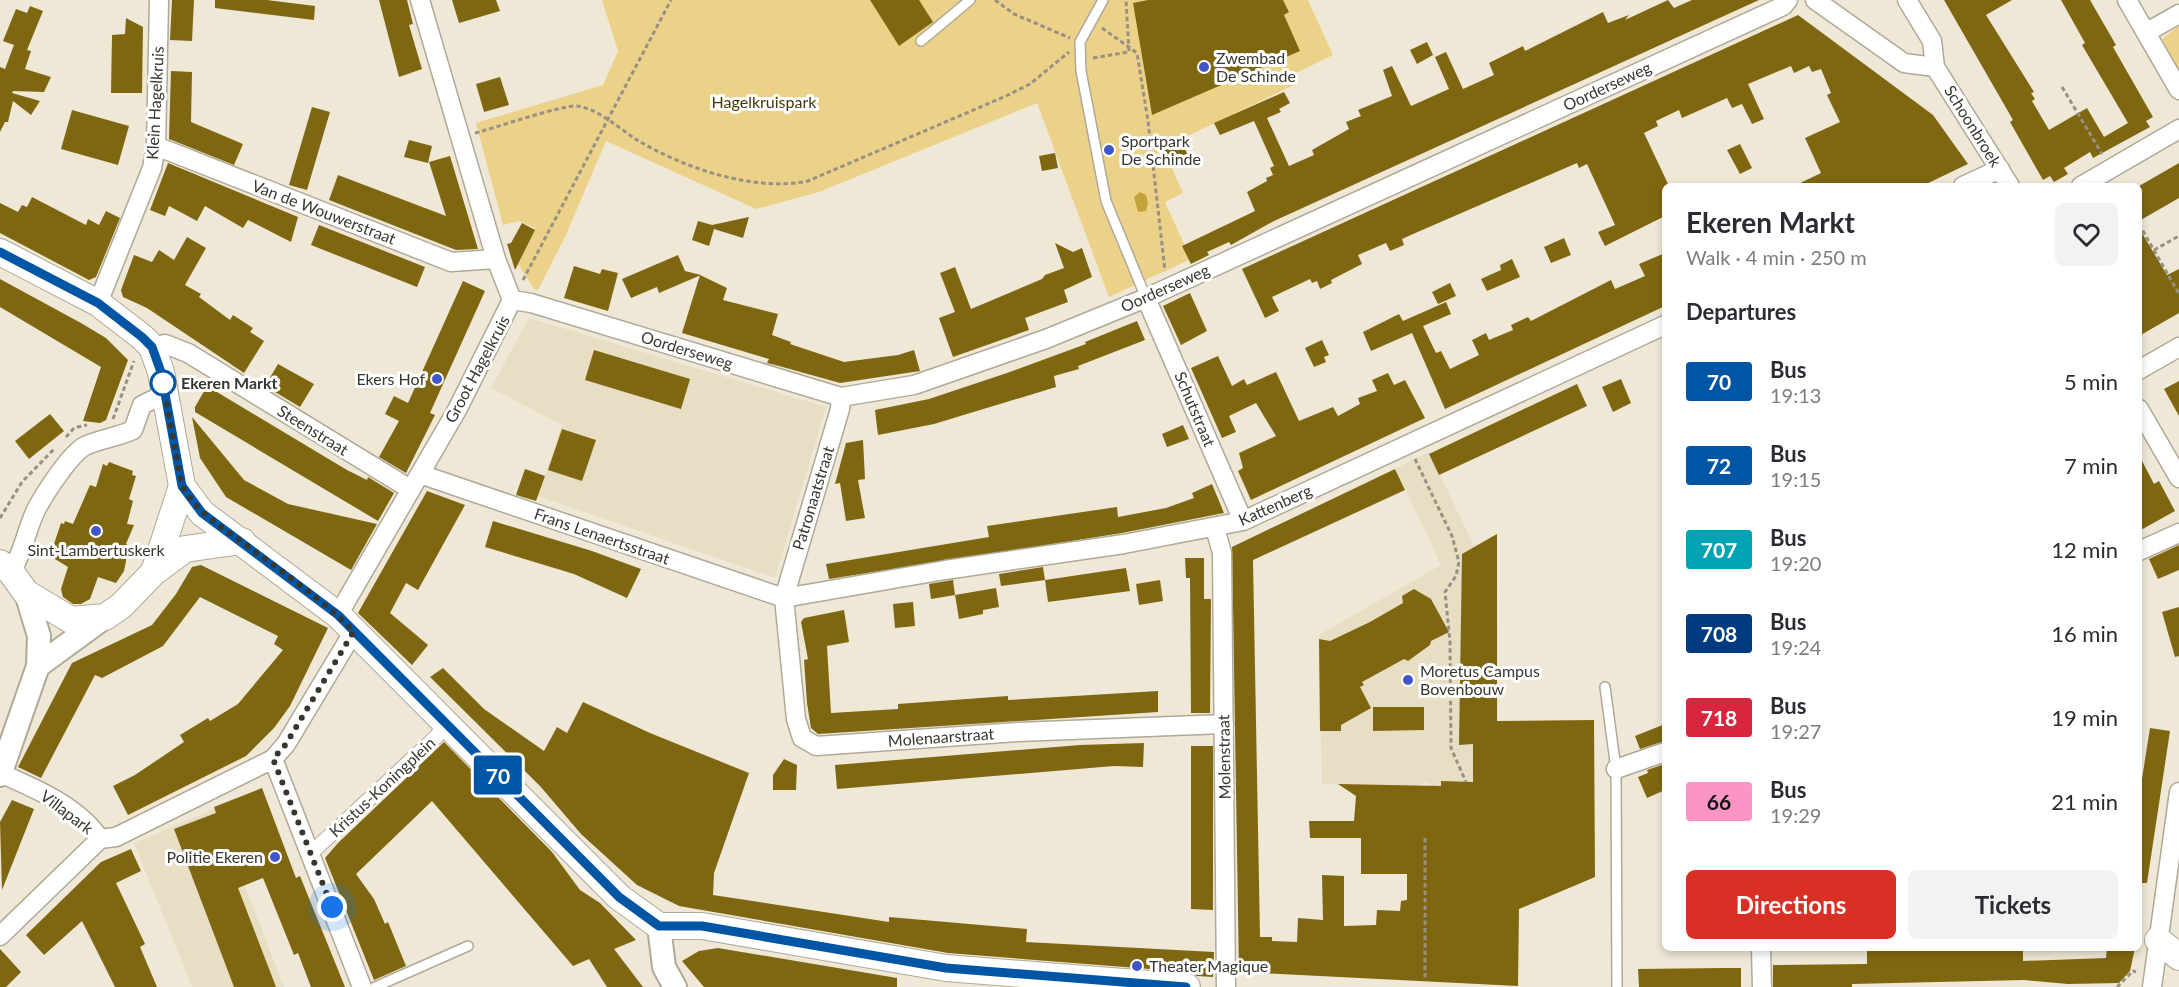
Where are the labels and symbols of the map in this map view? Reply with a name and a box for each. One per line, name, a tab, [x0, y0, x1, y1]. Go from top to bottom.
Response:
street label: Klein Hagelkruis	[142, 46, 167, 160]
place label: Zwembad De Schinde	[1216, 48, 1296, 85]
street label: Oorderseweg	[1560, 57, 1654, 114]
marker: Zwembad De Schinde	[1197, 60, 1211, 74]
street label: Schoonbroek	[1941, 82, 2006, 171]
park label: Hagelkruispark	[712, 92, 817, 111]
place label: Sportpark De Schinde	[1121, 131, 1201, 168]
marker: Sportpark De Schinde	[1102, 143, 1116, 157]
street label: Van de Wouwerstraat	[250, 175, 399, 248]
street label: Oorderseweg	[1118, 260, 1212, 316]
street label: Groot Hagelkruis	[440, 312, 513, 426]
street label: Oorderseweg	[639, 327, 735, 372]
street label: Schutstraat	[1171, 368, 1220, 449]
place label: Ekers Hof	[356, 369, 425, 388]
marker: Ekeren Markt	[150, 370, 176, 396]
marker: Ekers Hof	[430, 372, 444, 386]
place label: Ekeren Markt	[181, 373, 278, 392]
street label: Steenstraat	[274, 400, 352, 459]
street label: Patronaatstraat	[788, 443, 837, 552]
street label: Kattenberg	[1235, 480, 1314, 529]
street label: Frans Lenaertsstraat	[532, 503, 673, 568]
marker: Sint-Lambertuskerk	[89, 524, 103, 538]
place label: Sint-Lambertuskerk	[27, 540, 165, 559]
place label: Moretus Campus Bovenbouw	[1420, 661, 1540, 698]
marker: Moretus Campus Bovenbouw	[1401, 673, 1415, 687]
street label: Molenstraat	[1213, 714, 1234, 800]
street label: Molenaarstraat	[887, 723, 995, 750]
street label: Kristus-Koningplein	[325, 733, 439, 841]
line badge: 70	[471, 756, 525, 794]
street label: Villapark	[37, 786, 98, 838]
place label: Politie Ekeren	[167, 847, 263, 866]
marker: Politie Ekeren	[268, 850, 282, 864]
your location	[317, 892, 347, 922]
place label: Theater Magique	[1149, 956, 1268, 975]
marker: Theater Magique	[1130, 959, 1144, 973]

